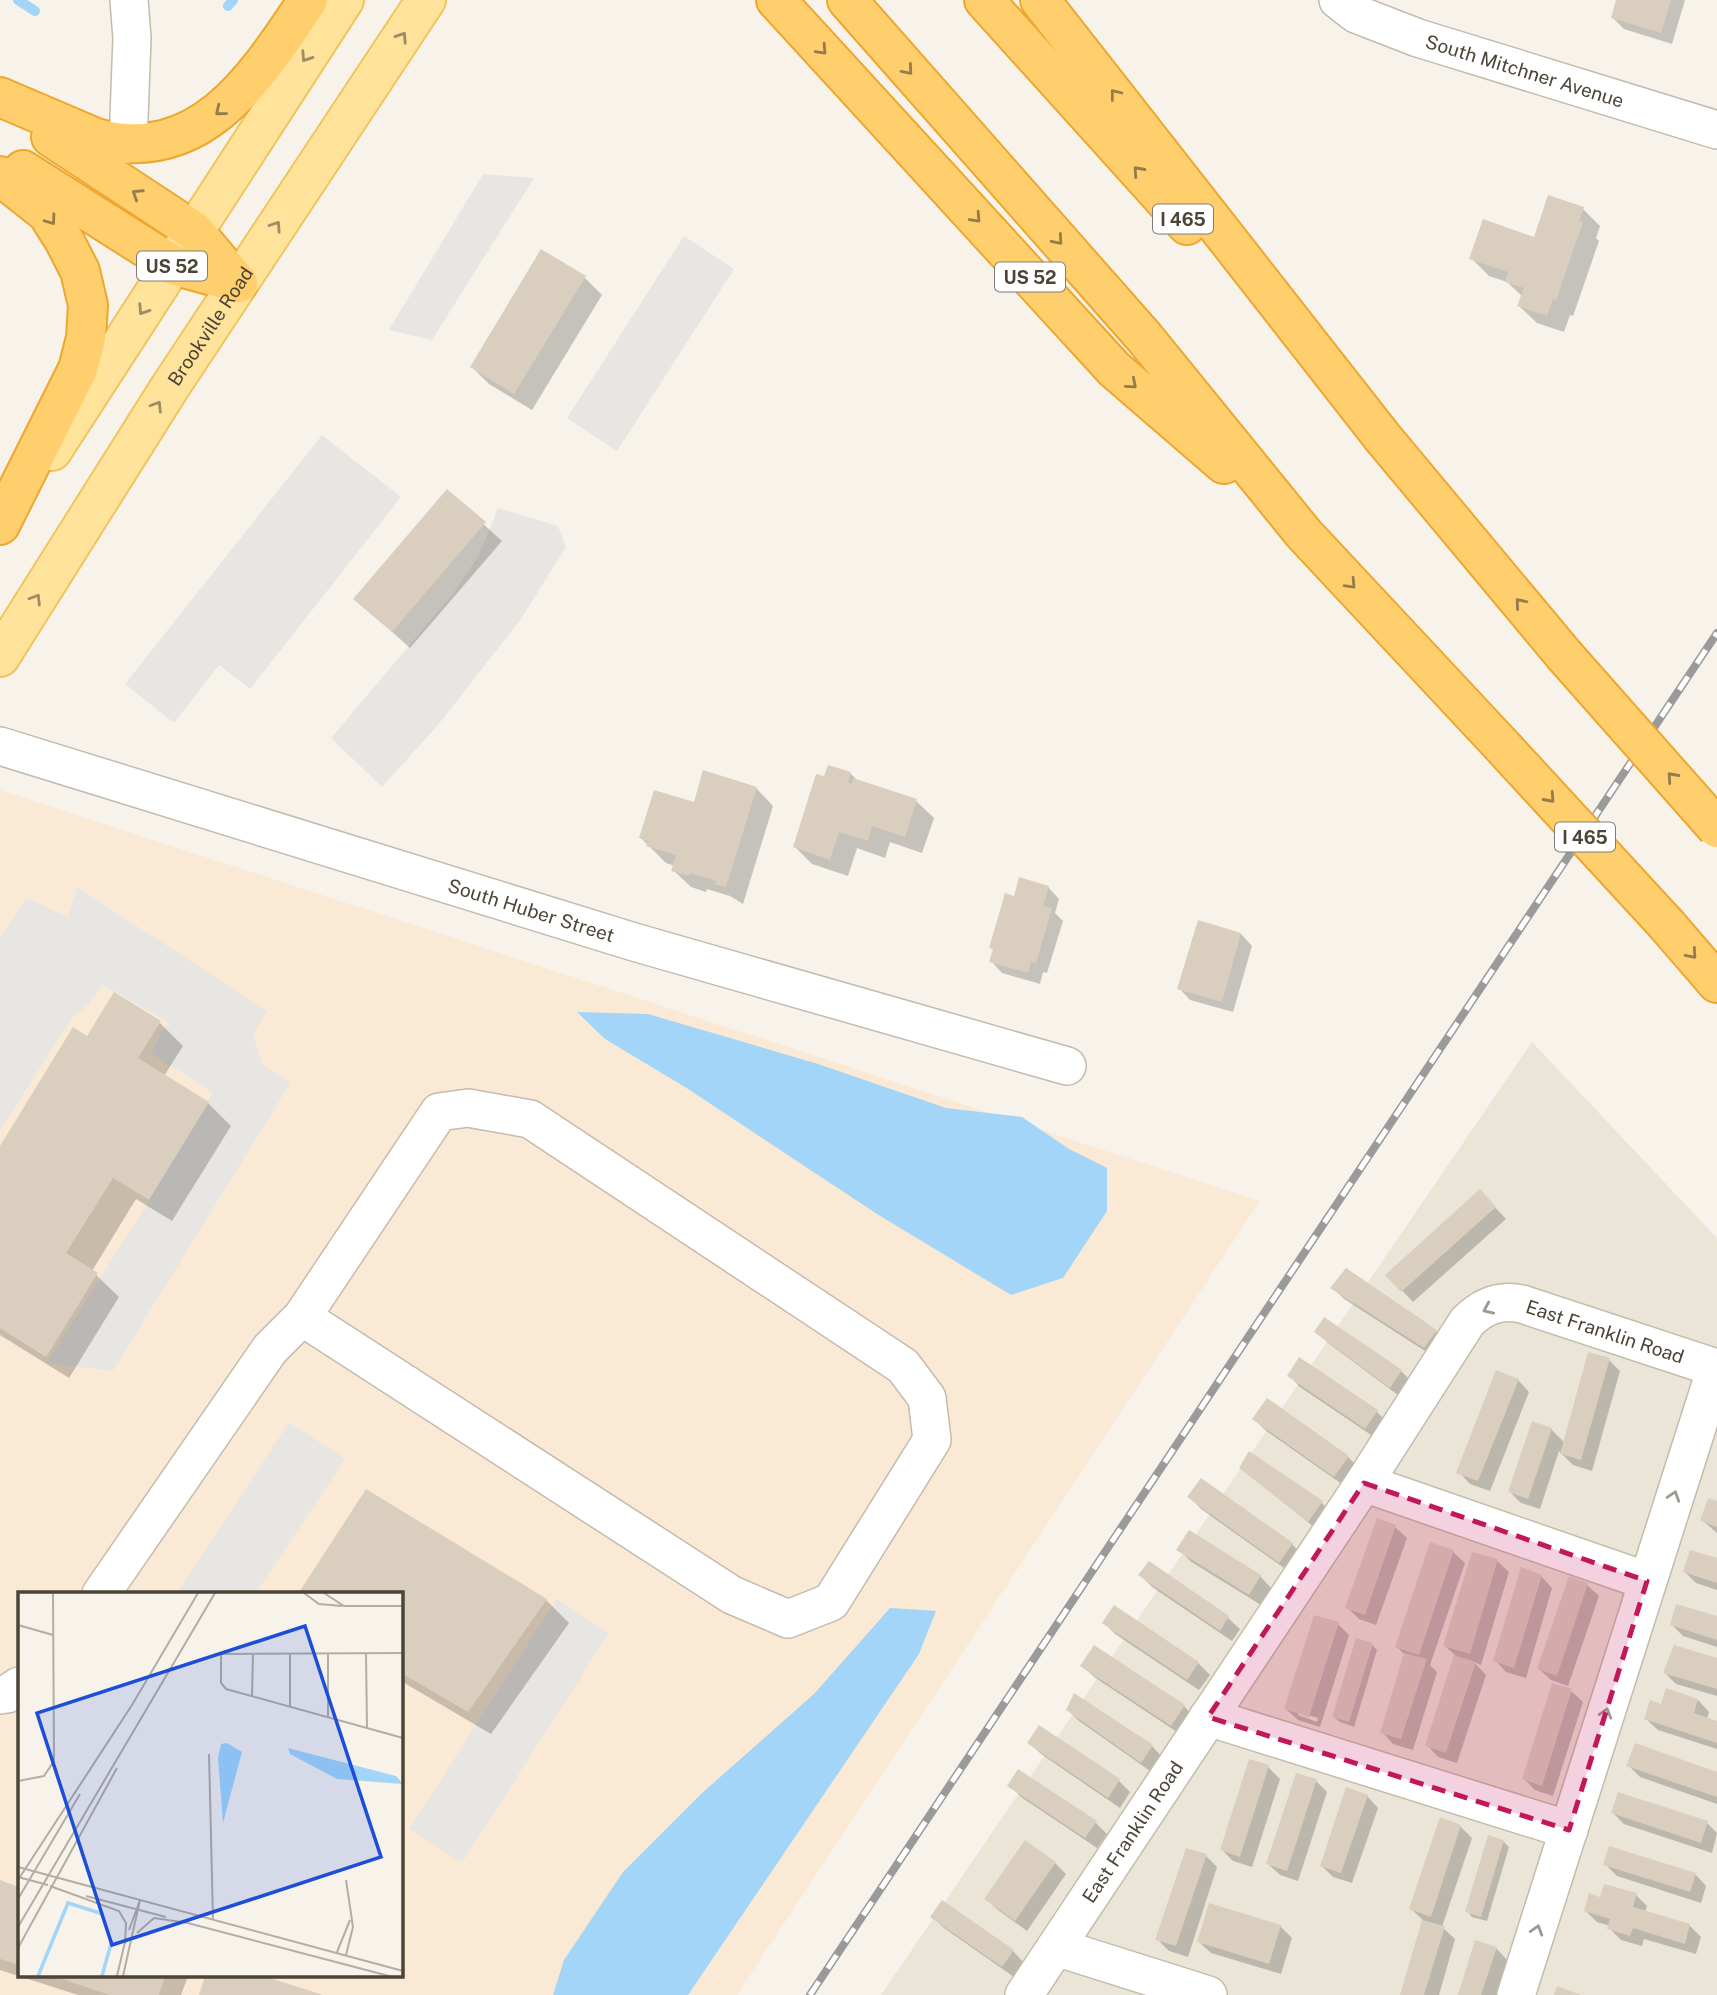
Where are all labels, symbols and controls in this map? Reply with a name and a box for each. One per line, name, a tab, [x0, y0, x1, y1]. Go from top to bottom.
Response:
street label: South Mitchner Avenue	[1423, 30, 1627, 112]
one-way arrow	[394, 32, 406, 45]
one-way arrow	[814, 42, 827, 55]
one-way arrow	[302, 50, 315, 63]
one-way arrow	[900, 61, 912, 74]
one-way arrow	[1110, 90, 1123, 102]
one-way arrow	[216, 103, 229, 115]
one-way arrow	[1134, 166, 1146, 179]
one-way arrow	[132, 190, 145, 202]
road number: I 465	[1153, 204, 1213, 233]
one-way arrow	[968, 210, 980, 223]
one-way arrow	[43, 213, 55, 225]
one-way arrow	[268, 221, 281, 234]
one-way arrow	[1050, 232, 1063, 245]
road number: US 52	[137, 252, 207, 280]
road number: US 52	[995, 262, 1065, 292]
street label: Brookville Road	[163, 263, 257, 390]
one-way arrow	[139, 302, 152, 315]
one-way arrow	[1123, 376, 1136, 388]
one-way arrow	[149, 401, 162, 414]
one-way arrow	[1343, 576, 1355, 589]
one-way arrow	[28, 594, 41, 607]
one-way arrow	[1516, 598, 1528, 611]
one-way arrow	[1668, 772, 1680, 785]
one-way arrow	[1542, 790, 1554, 803]
road number: I 465	[1555, 822, 1615, 852]
street label: South Huber Street	[445, 874, 617, 946]
one-way arrow	[1684, 946, 1696, 959]
street label: East Franklin Road	[1523, 1295, 1687, 1368]
one-way arrow	[1483, 1300, 1495, 1314]
one-way arrow	[1666, 1491, 1681, 1503]
inset map	[18, 1592, 402, 1978]
one-way arrow	[1597, 1707, 1612, 1719]
street label: East Franklin Road	[1078, 1757, 1187, 1907]
one-way arrow	[1528, 1924, 1543, 1936]

